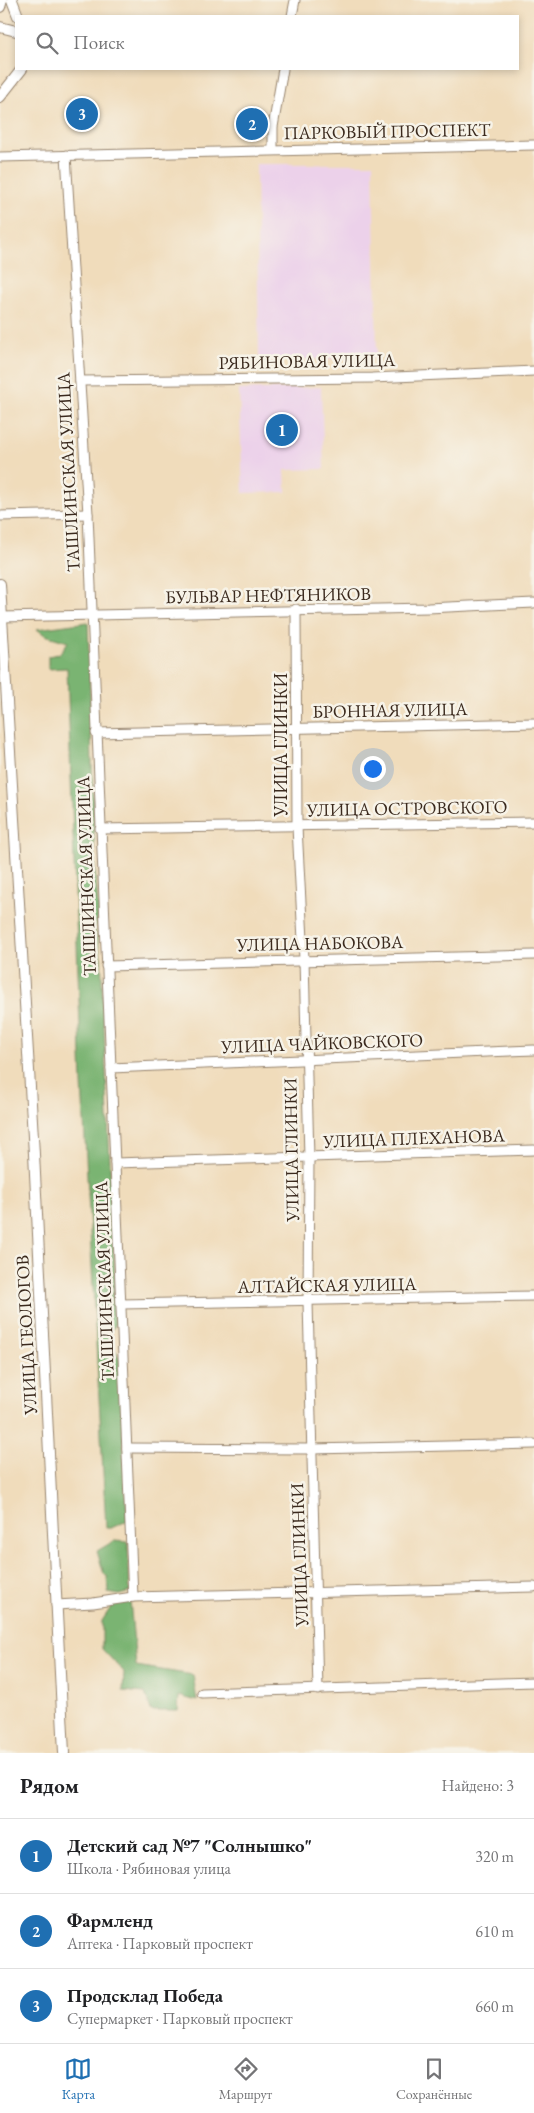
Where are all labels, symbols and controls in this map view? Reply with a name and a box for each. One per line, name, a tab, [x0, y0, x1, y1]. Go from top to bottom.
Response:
search box	[15, 15, 519, 70]
icon: search	[33, 29, 61, 57]
text: Поиск	[73, 30, 125, 55]
pin: 3	[66, 95, 98, 133]
pin: 2	[236, 105, 268, 143]
street label: ПАРКОВЫЙ ПРОСПЕКТ	[283, 118, 492, 144]
street label: РЯБИНОВАЯ УЛИЦА	[218, 348, 396, 374]
street label: ТАШЛИНСКАЯ УЛИЦА	[51, 371, 85, 573]
pin: 1	[266, 411, 298, 449]
street label: БУЛЬВАР НЕФТЯНИКОВ	[165, 582, 371, 608]
street label: УЛИЦА ГЛИНКИ	[269, 673, 292, 818]
street label: БРОННАЯ УЛИЦА	[312, 697, 468, 723]
your location	[360, 756, 386, 782]
street label: ТАШЛИНСКАЯ УЛИЦА	[71, 775, 101, 976]
street label: УЛИЦА ОСТРОВСКОГО	[306, 795, 507, 821]
street label: УЛИЦА НАБОКОВА	[235, 930, 404, 956]
street label: УЛИЦА ЧАЙКОВСКОГО	[220, 1028, 423, 1058]
street label: УЛИЦА ГЛИНКИ	[278, 1077, 304, 1223]
street label: УЛИЦА ПЛЕХАНОВА	[322, 1123, 506, 1153]
street label: ТАШЛИНСКАЯ УЛИЦА	[89, 1180, 119, 1381]
street label: УЛИЦА ГЕОЛОГОВ	[10, 1254, 42, 1417]
street label: АЛТАЙСКАЯ УЛИЦА	[236, 1272, 417, 1298]
street label: УЛИЦА ГЛИНКИ	[285, 1482, 313, 1628]
text: Рядом	[20, 1772, 79, 1799]
text: Найдено: 3	[442, 1775, 514, 1796]
text: Детский сад №7 "Солнышко"	[67, 1833, 312, 1858]
text: 1	[32, 1846, 40, 1867]
text: 320 m	[475, 1846, 514, 1867]
text: Школа · Рябиновая улица	[67, 1858, 231, 1879]
text: Фармленд	[67, 1908, 153, 1933]
text: 2	[32, 1921, 40, 1942]
text: 610 m	[475, 1921, 514, 1942]
text: Аптека · Парковый проспект	[67, 1933, 253, 1954]
text: Продсклад Победа	[67, 1983, 223, 2008]
text: 3	[32, 1996, 40, 2017]
text: 660 m	[475, 1996, 514, 2017]
text: Супермаркет · Парковый проспект	[67, 2008, 293, 2029]
tab: Карта	[62, 2055, 95, 2103]
tab: Маршрут	[219, 2055, 272, 2103]
tab: Сохранённые	[396, 2055, 472, 2103]

